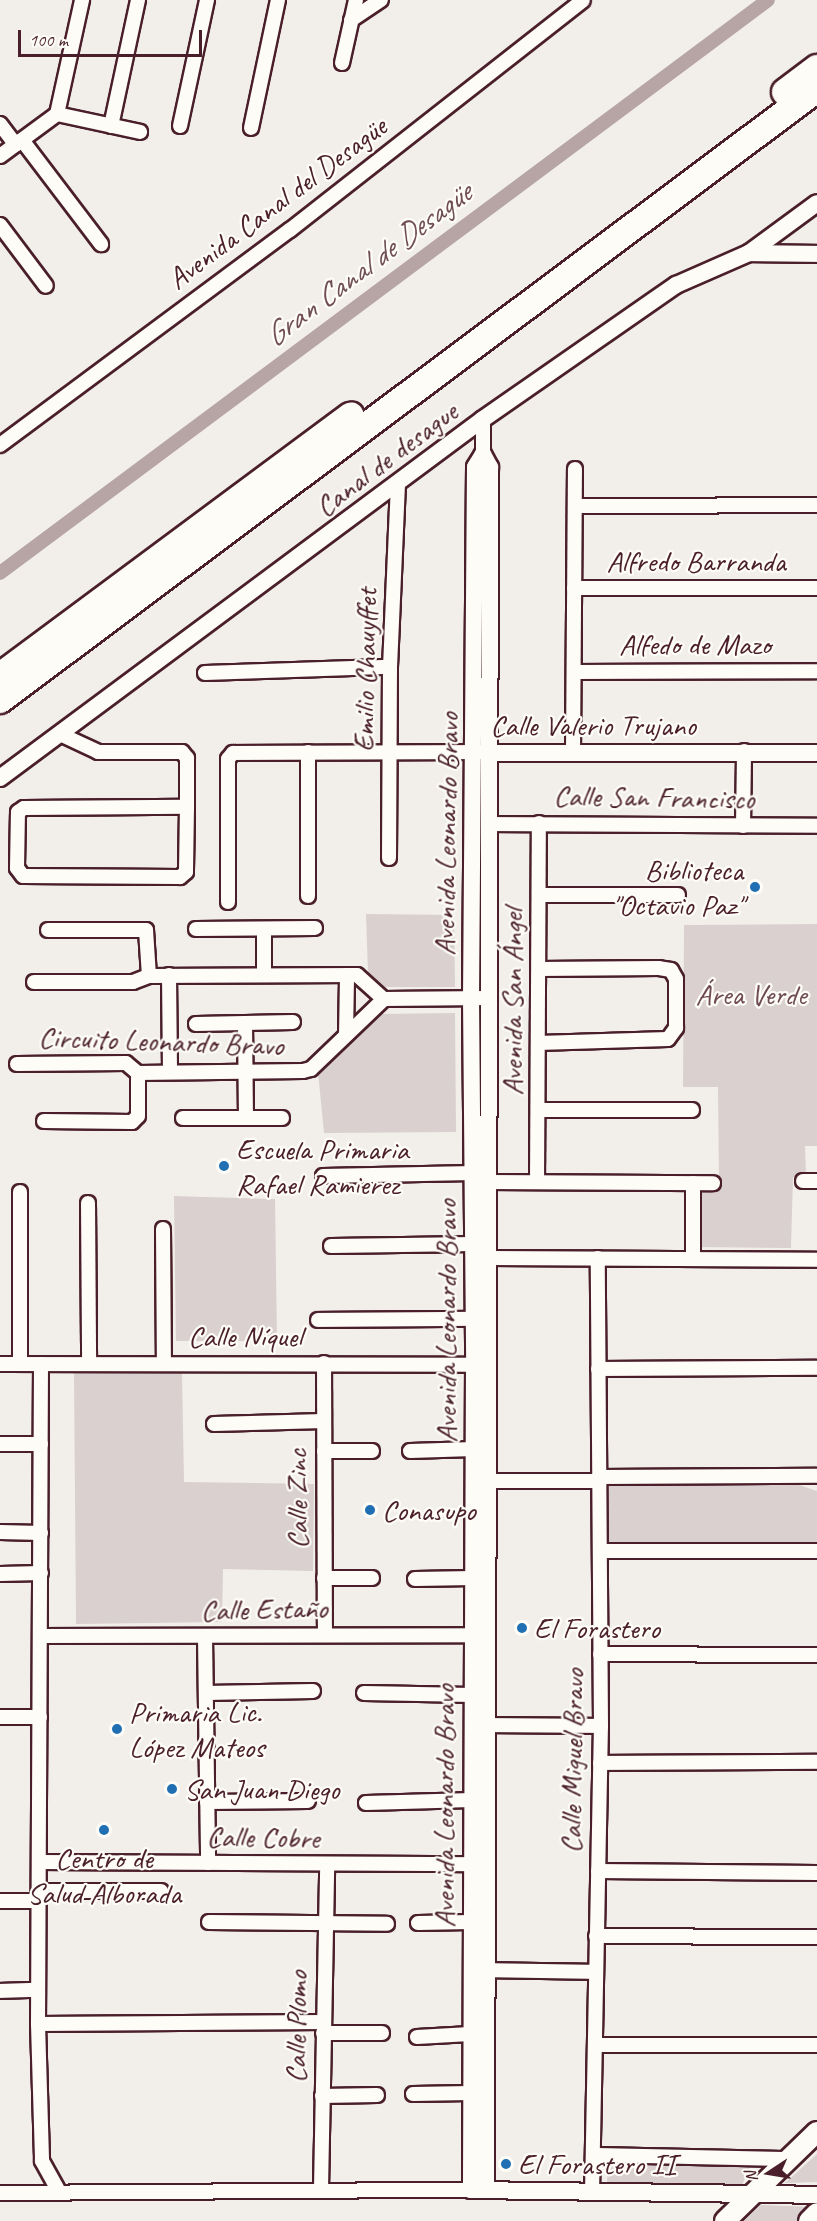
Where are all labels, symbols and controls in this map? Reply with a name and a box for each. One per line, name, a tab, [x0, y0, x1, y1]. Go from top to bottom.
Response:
scale bar	[21, 18, 206, 56]
text: 100 m	[29, 29, 68, 51]
street label: Avenida Canal del Desagüe	[160, 109, 394, 297]
water label: Gran Canal de Desagüe	[257, 174, 479, 356]
street label: Canal de desague	[308, 394, 464, 524]
street label: Alfredo Barranda	[607, 543, 785, 579]
street label: Emilio Chauyffet	[346, 588, 384, 752]
street label: Alfedo de Mazo	[619, 626, 771, 662]
street label: Calle Valerio Trujano	[490, 707, 696, 743]
street label: Avenida Leonardo Bravo	[426, 712, 466, 956]
street label: Calle San Francisco	[553, 777, 755, 817]
place label: Biblioteca "Octavio Paz"	[612, 852, 743, 922]
marker: Biblioteca "Octavio Paz"	[748, 880, 762, 894]
street label: Avenida San Ángel	[494, 908, 530, 1096]
park label: Área Verde	[696, 976, 806, 1012]
street label: Circuito Leonardo Bravo	[38, 1019, 284, 1063]
place label: Escuela Primaria Rafael Ramierez	[236, 1131, 408, 1202]
marker: Escuela Primaria Rafael Ramierez	[217, 1159, 231, 1173]
street label: Avenida Leonardo Bravo	[428, 1199, 464, 1443]
street label: Calle Níquel	[188, 1318, 302, 1354]
street label: Calle Zinc	[279, 1449, 315, 1549]
place label: Conasupo	[382, 1492, 476, 1528]
marker: Conasupo	[363, 1503, 377, 1517]
street label: Calle Estaño	[200, 1590, 328, 1628]
place label: El Forastero	[534, 1610, 660, 1646]
marker: El Forastero	[515, 1621, 529, 1635]
street label: Calle Miguel Bravo	[552, 1668, 592, 1854]
street label: Avenida Leonardo Bravo	[426, 1684, 462, 1928]
place label: Primaria Lic. López Mateos	[129, 1694, 265, 1764]
marker: Primaria Lic. López Mateos	[110, 1722, 124, 1736]
place label: San Juan Diego	[184, 1771, 339, 1807]
marker: San Juan Diego	[165, 1782, 179, 1796]
street label: Calle Cobre	[206, 1818, 320, 1856]
marker: Centro de Salud Alborada	[97, 1823, 111, 1837]
place label: Centro de Salud Alborada	[27, 1840, 181, 1910]
street label: Calle Plomo	[277, 1970, 315, 2084]
north arrow	[739, 2143, 799, 2203]
place label: El Forastero II	[518, 2146, 676, 2182]
marker: El Forastero II	[499, 2157, 513, 2171]
text: N	[741, 2170, 762, 2184]

